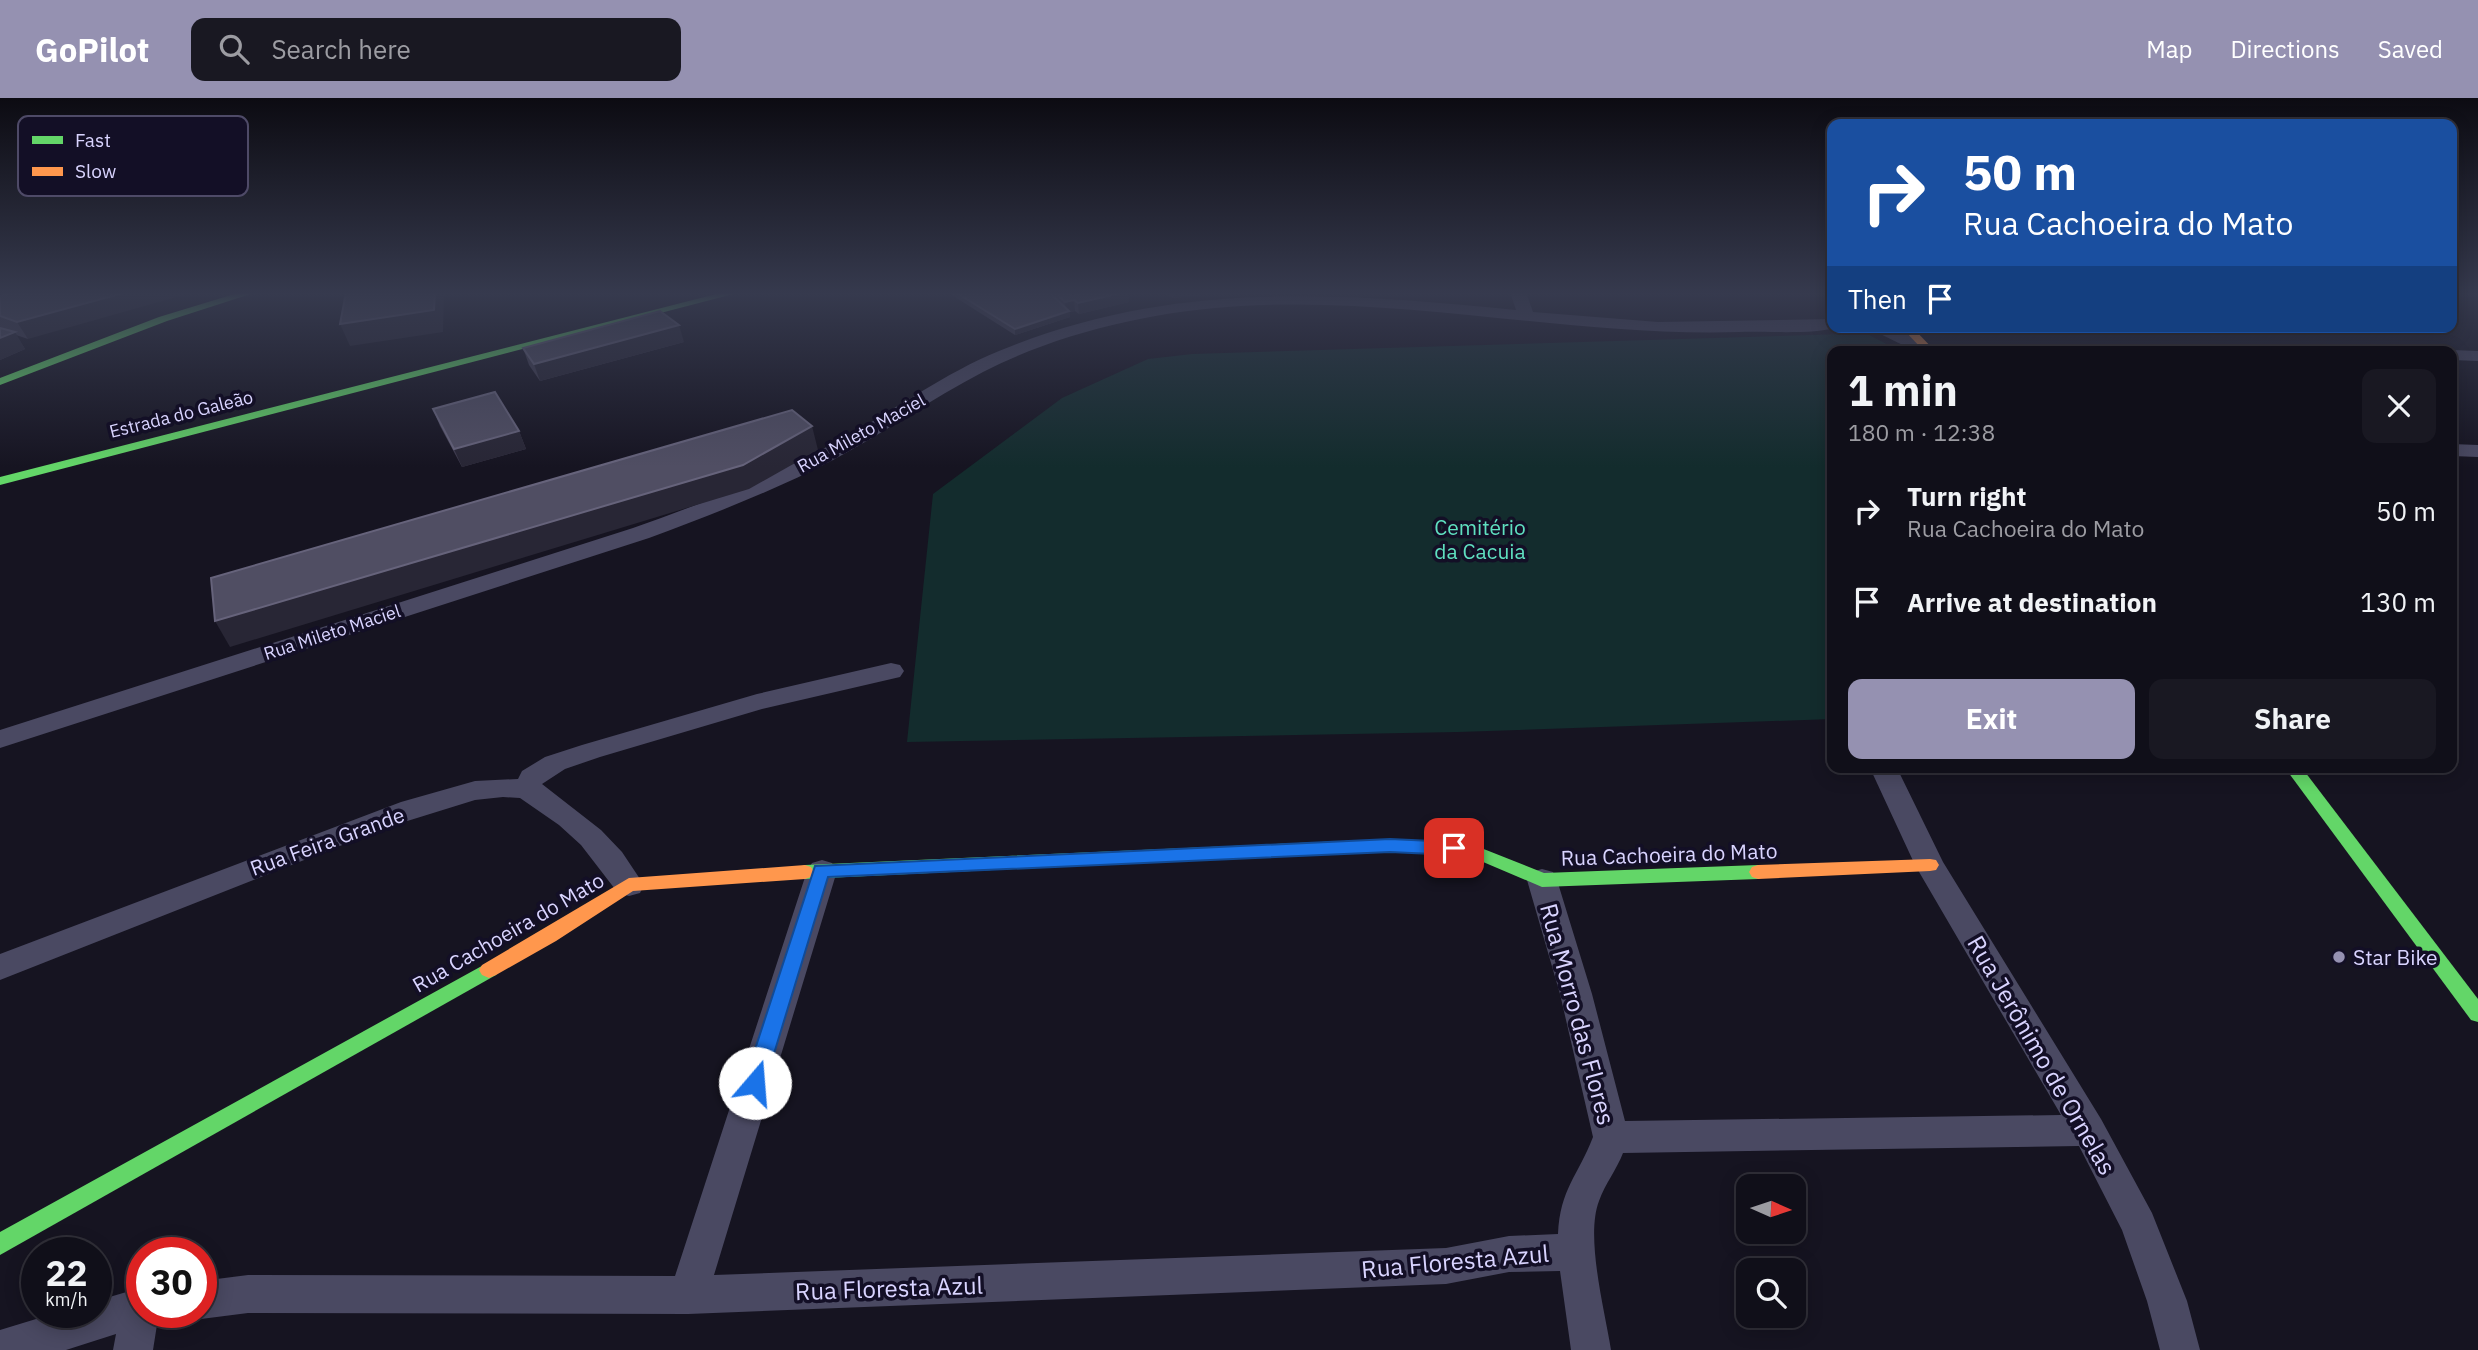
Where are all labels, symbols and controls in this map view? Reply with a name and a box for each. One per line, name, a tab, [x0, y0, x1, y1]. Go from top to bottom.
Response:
search box	[191, 18, 681, 81]
text: GoPilot	[35, 28, 149, 71]
icon: search	[215, 30, 253, 68]
text: Search here	[271, 32, 411, 66]
text: Map	[2146, 33, 2192, 65]
text: Directions	[2230, 33, 2340, 65]
text: Saved	[2378, 33, 2443, 65]
legend	[18, 116, 248, 196]
text: Fast	[75, 128, 111, 152]
text: 50 m	[1963, 140, 2077, 203]
icon: right	[1848, 147, 1939, 238]
text: Slow	[75, 159, 116, 183]
text: Rua Cachoeira do Mato	[1963, 202, 2293, 244]
icon: arrive	[1921, 280, 1959, 318]
text: Then	[1848, 282, 1907, 316]
text: 1 min	[1848, 363, 1958, 418]
button: close	[2362, 369, 2436, 443]
street label: Estrada do Galeão	[107, 385, 255, 443]
street label: Rua Mileto Maciel	[793, 388, 929, 478]
text: 180 m · 12:38	[1848, 417, 1995, 447]
text: Turn right	[1907, 479, 2026, 513]
icon: right	[1848, 492, 1886, 530]
text: 50 m	[2376, 494, 2436, 528]
park label: Cemitério da Cacuia	[1434, 513, 1526, 565]
text: Rua Cachoeira do Mato	[1907, 513, 2144, 543]
icon: arrive	[1848, 583, 1886, 621]
text: Arrive at destination	[1907, 585, 2157, 619]
text: 130 m	[2360, 585, 2436, 619]
street label: Rua Mileto Maciel	[261, 599, 403, 665]
button: Exit	[1848, 679, 2135, 759]
button: Share	[2149, 679, 2436, 759]
street label: Rua Feira Grande	[246, 800, 408, 882]
pin	[1424, 818, 1484, 878]
icon: arrive	[1435, 829, 1473, 867]
street label: Rua Cachoeira do Mato	[1560, 836, 1778, 872]
street label: Rua Cachoeira do Mato	[407, 866, 609, 998]
street label: Rua Morro das Flores	[1533, 900, 1623, 1128]
street label: Rua Jerônimo de Ornelas	[1960, 930, 2124, 1180]
place label: Star Bike	[2353, 943, 2438, 971]
marker: Star Bike	[2331, 949, 2347, 965]
position arrow	[718, 1046, 792, 1120]
north arrow	[1736, 1174, 1806, 1244]
map controls	[1736, 1174, 1806, 1328]
speed limit sign: 30	[126, 1237, 217, 1328]
street label: Rua Floresta Azul	[1360, 1237, 1550, 1285]
text: 22	[45, 1250, 88, 1296]
button: search	[1736, 1258, 1806, 1328]
street label: Rua Floresta Azul	[794, 1269, 984, 1307]
text: km/h	[45, 1288, 88, 1311]

